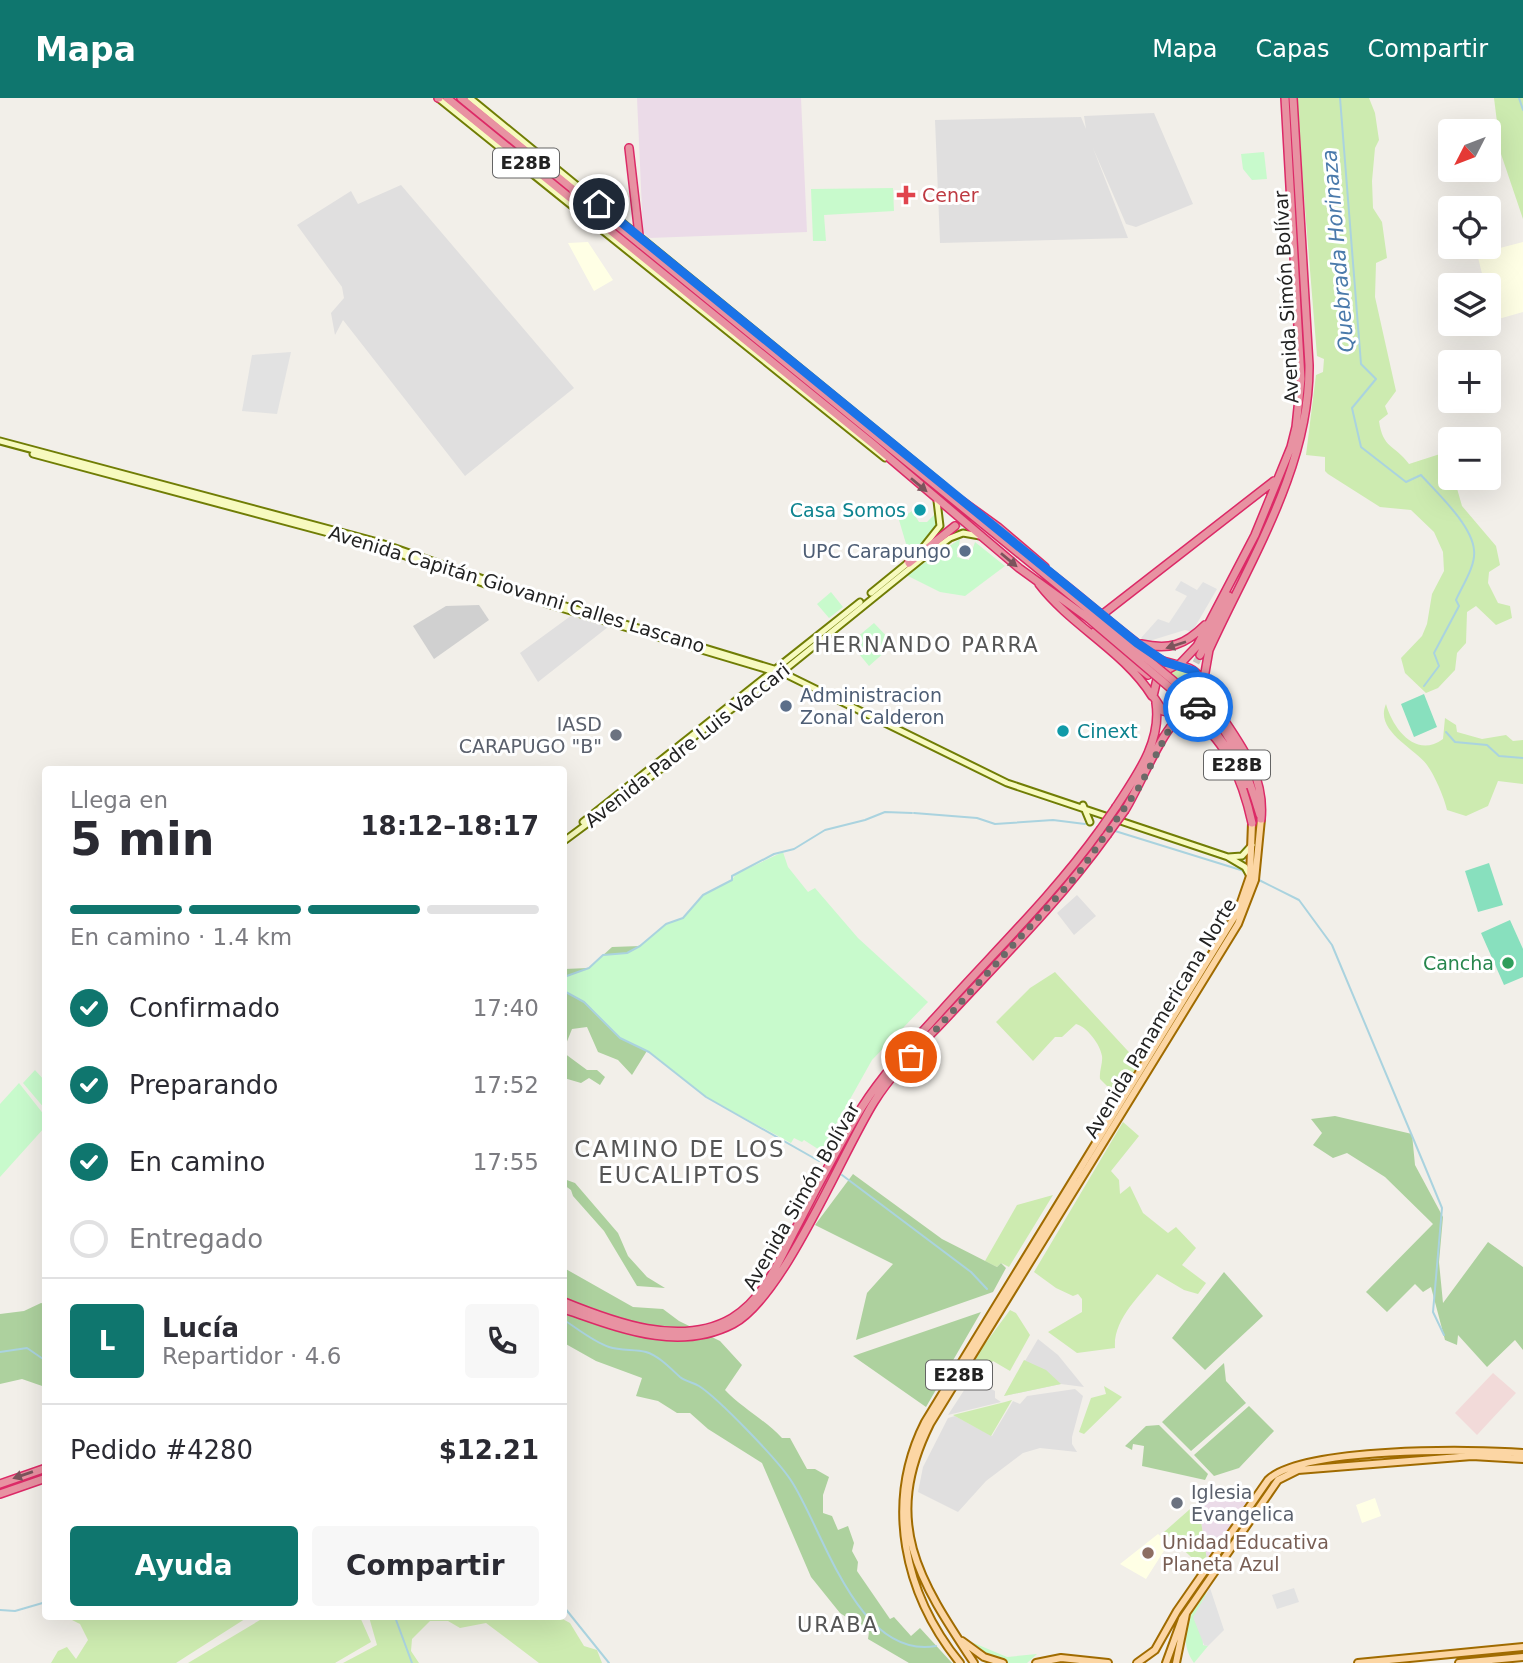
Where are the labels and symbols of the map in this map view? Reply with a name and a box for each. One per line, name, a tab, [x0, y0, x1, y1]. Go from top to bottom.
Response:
north arrow	[1438, 119, 1502, 182]
road number: E28B	[493, 149, 559, 178]
water label: Quebrada Horinaza	[1317, 149, 1359, 353]
pin	[569, 174, 629, 234]
place label: Cener	[922, 184, 979, 206]
marker: Cener	[896, 185, 916, 205]
street label: Avenida Simón Bolívar	[1269, 190, 1303, 404]
one-way arrow	[910, 477, 928, 493]
place label: Casa Somos	[790, 499, 906, 521]
marker: Casa Somos	[912, 502, 928, 518]
street label: Avenida Capitán Giovanni Calles Lascano	[326, 521, 708, 657]
place label: UPC Carapungo	[802, 540, 951, 562]
marker: UPC Carapungo	[957, 543, 973, 559]
one-way arrow	[1001, 552, 1018, 567]
district label: HERNANDO PARRA	[814, 633, 1040, 657]
one-way arrow	[1165, 640, 1186, 650]
street label: Avenida Padre Luis Vaccari	[580, 658, 794, 832]
courier	[1163, 672, 1233, 742]
place label: Administracion Zonal Calderon	[800, 684, 945, 728]
marker: Administracion Zonal Calderon	[778, 698, 794, 714]
place label: IASD CARAPUGO "B"	[459, 713, 602, 757]
place label: Cinext	[1077, 720, 1138, 742]
marker: Cinext	[1055, 723, 1071, 739]
marker: IASD CARAPUGO "B"	[608, 727, 624, 743]
road number: E28B	[1204, 750, 1270, 780]
street label: Avenida Panamericana Norte	[1080, 894, 1240, 1142]
place label: Cancha	[1423, 952, 1494, 974]
marker: Cancha	[1500, 955, 1516, 971]
pin	[881, 1027, 941, 1087]
street label: Avenida Simón Bolívar	[738, 1098, 864, 1294]
district label: CAMINO DE LOS EUCALIPTOS	[574, 1136, 786, 1188]
road number: E28B	[926, 1360, 992, 1390]
one-way arrow	[12, 1470, 33, 1481]
place label: Iglesia Evangelica	[1191, 1481, 1294, 1525]
marker: Iglesia Evangelica	[1169, 1495, 1185, 1511]
place label: Unidad Educativa Planeta Azul	[1162, 1531, 1329, 1575]
marker: Unidad Educativa Planeta Azul	[1140, 1545, 1156, 1561]
district label: URABA	[797, 1613, 879, 1637]

